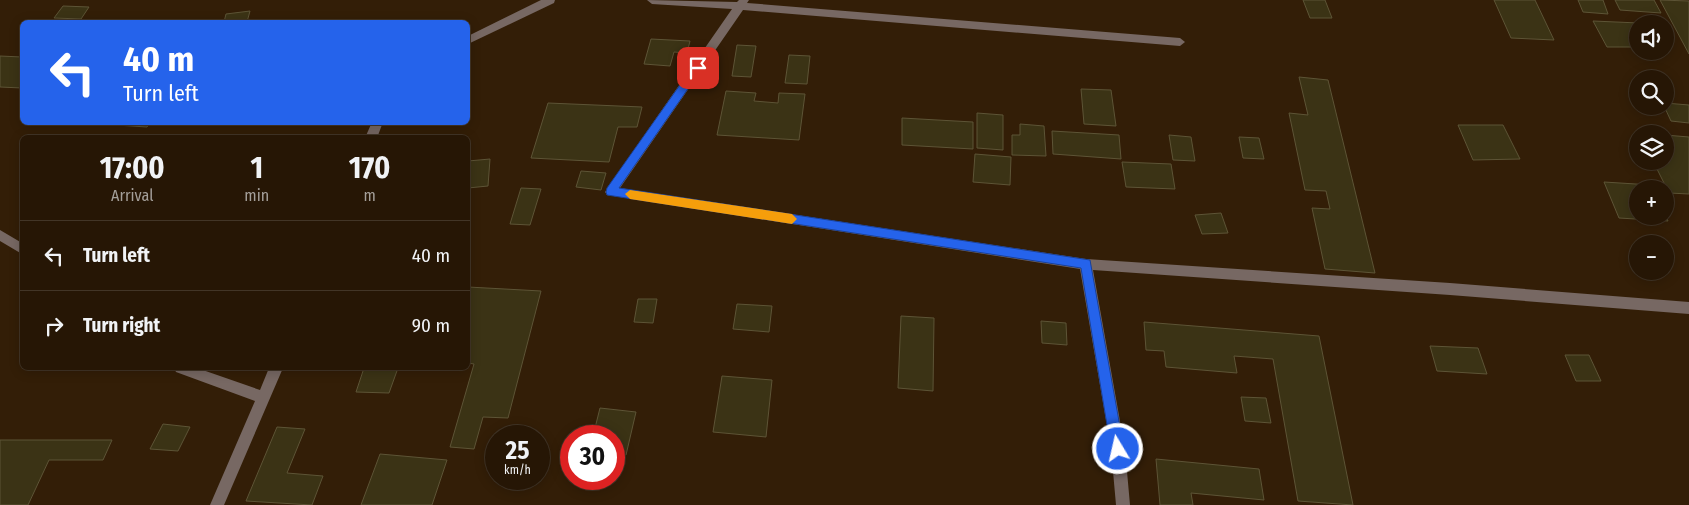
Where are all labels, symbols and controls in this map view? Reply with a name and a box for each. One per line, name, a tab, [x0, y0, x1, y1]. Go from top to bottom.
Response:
map controls	[1629, 15, 1674, 280]
button: sound	[1629, 15, 1674, 60]
text: 40 m	[123, 38, 194, 80]
icon: left	[40, 40, 105, 105]
pin	[677, 47, 719, 89]
icon: arrive	[684, 54, 712, 82]
button: search	[1629, 70, 1674, 115]
text: Turn left	[123, 80, 199, 107]
button: layers	[1629, 125, 1674, 170]
text: 17:00	[100, 150, 165, 186]
text: 1	[250, 150, 263, 186]
text: 170	[349, 150, 390, 186]
button: +	[1629, 180, 1674, 225]
text: Arrival	[111, 186, 153, 205]
text: min	[244, 186, 269, 205]
text: m	[363, 186, 376, 205]
button: −	[1629, 235, 1674, 280]
icon: left	[40, 242, 68, 270]
text: Turn left	[83, 244, 150, 267]
text: 40 m	[412, 244, 450, 267]
icon: right	[40, 312, 68, 340]
text: Turn right	[83, 314, 160, 337]
text: 90 m	[412, 314, 450, 337]
position arrow	[1091, 422, 1143, 474]
speed limit sign: 30	[560, 425, 625, 490]
text: 25	[506, 436, 529, 466]
text: km/h	[504, 463, 531, 477]

